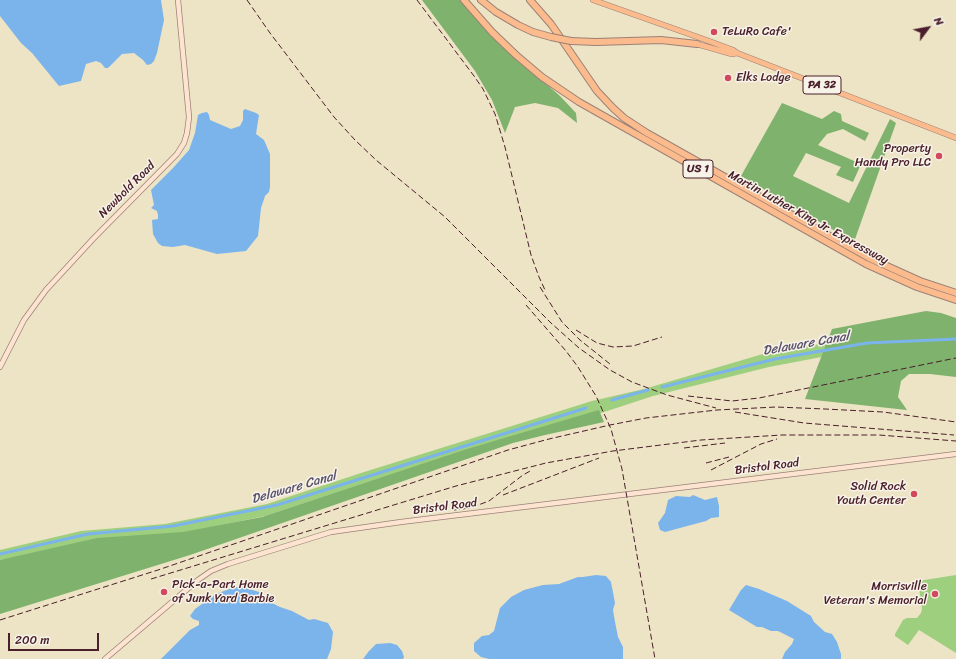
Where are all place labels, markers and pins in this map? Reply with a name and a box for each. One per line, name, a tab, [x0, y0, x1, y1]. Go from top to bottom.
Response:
place label: TeLuRo Cafe'	[722, 25, 791, 39]
marker: TeLuRo Cafe'	[709, 27, 719, 37]
place label: Elks Lodge	[736, 71, 791, 85]
marker: Elks Lodge	[723, 73, 733, 83]
place label: Property Handy Pro LLC	[855, 142, 931, 170]
marker: Property Handy Pro LLC	[934, 151, 944, 161]
place label: Solid Rock Youth Center	[837, 480, 906, 508]
marker: Solid Rock Youth Center	[909, 489, 919, 499]
place label: Pick-a-Part Home of Junk Yard Barbie	[172, 578, 274, 606]
place label: Morrisville Veteran's Memorial	[824, 580, 927, 608]
marker: Pick-a-Part Home of Junk Yard Barbie	[159, 587, 169, 597]
marker: Morrisville Veteran's Memorial	[930, 589, 940, 599]

